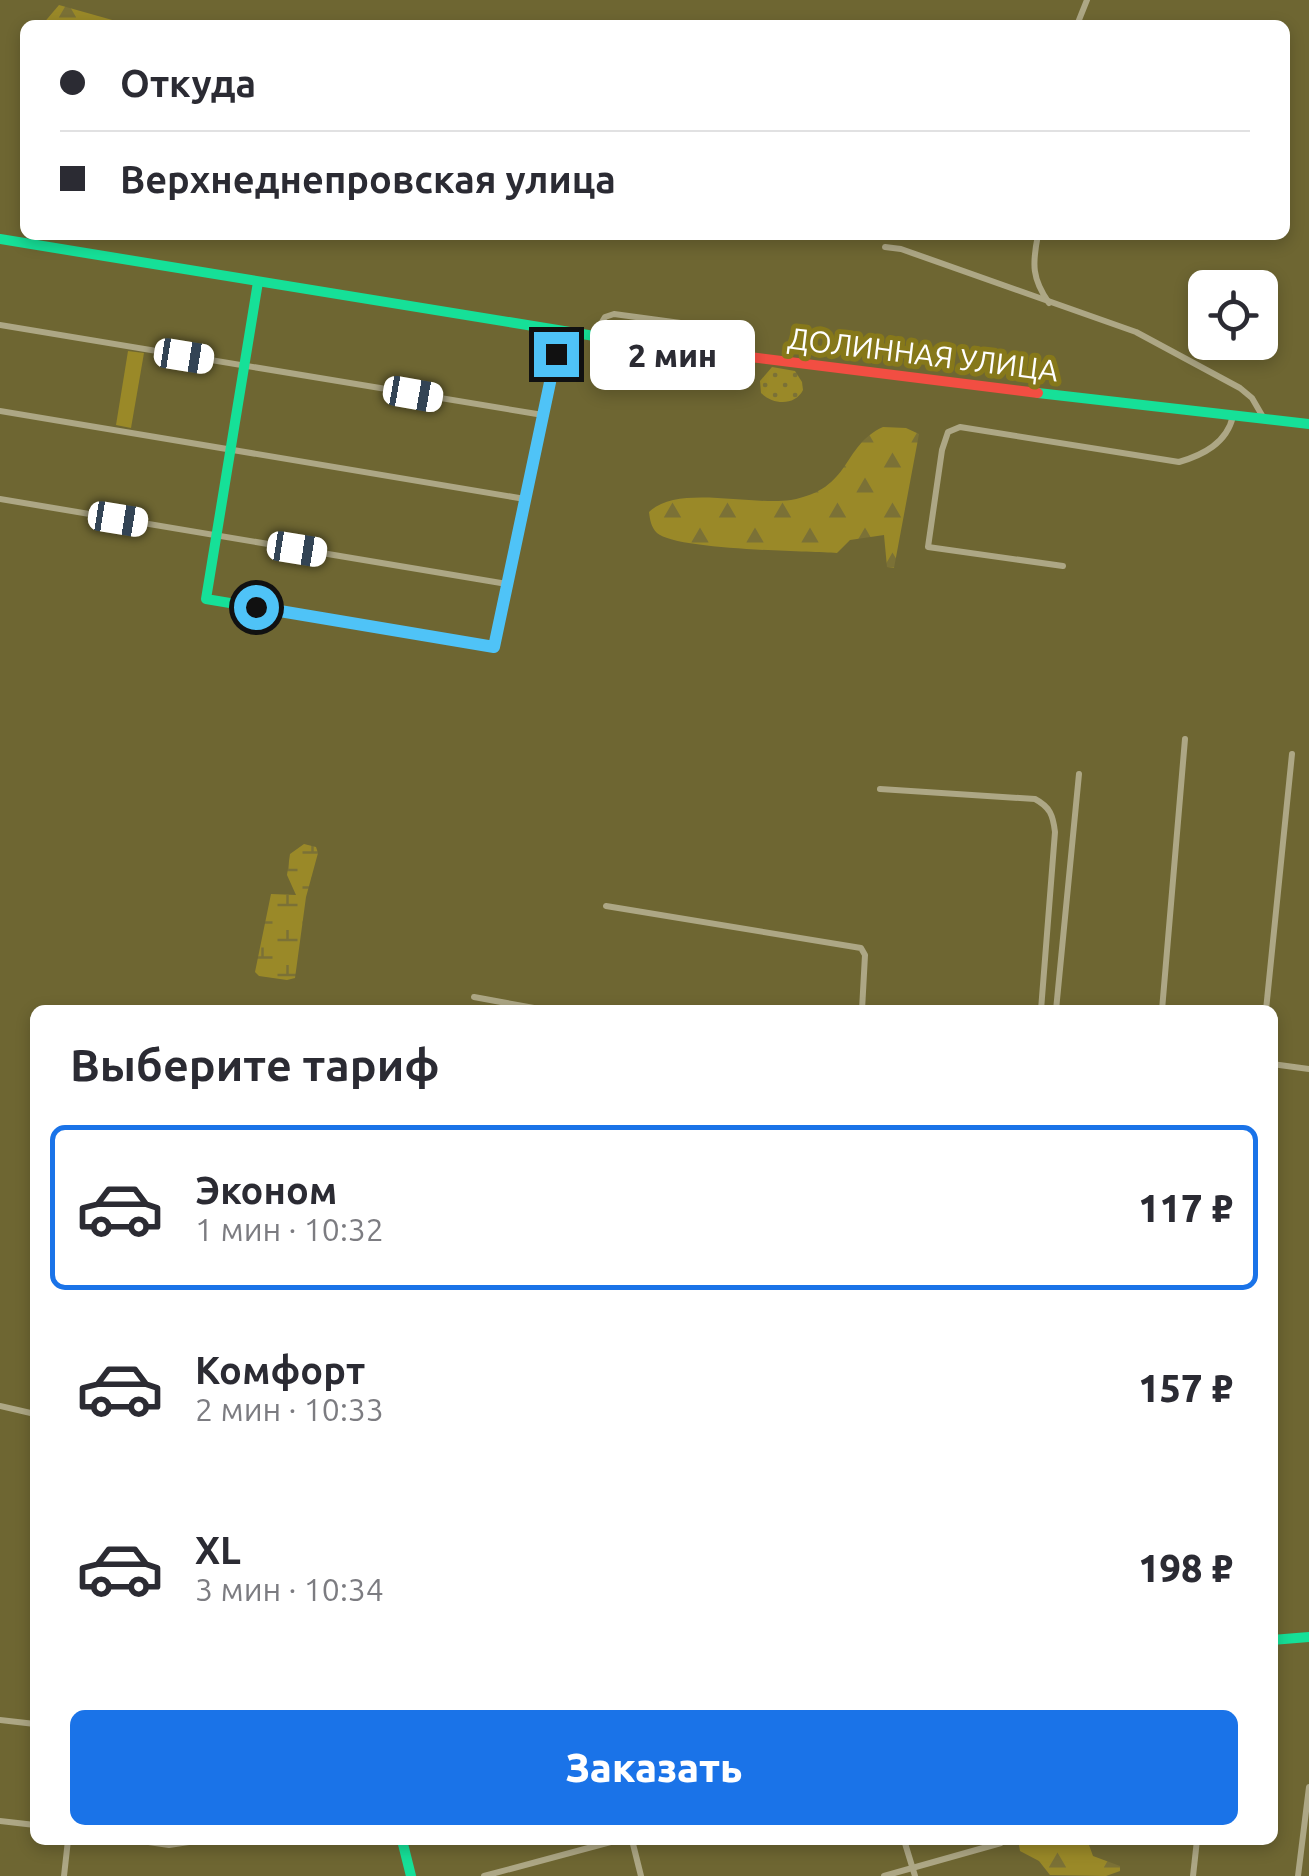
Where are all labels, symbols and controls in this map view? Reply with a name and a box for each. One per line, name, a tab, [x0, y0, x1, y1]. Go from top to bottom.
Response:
text: Откуда	[120, 62, 256, 104]
text: Верхнеднепровская улица	[120, 158, 616, 200]
map controls	[1188, 270, 1278, 360]
button: locate	[1188, 270, 1278, 360]
callout: 2 мин	[591, 319, 756, 389]
street label: ДОЛИННАЯ УЛИЦА	[786, 321, 1061, 388]
route end	[534, 332, 579, 377]
car	[152, 336, 216, 376]
text: 2 мин	[628, 337, 717, 373]
car	[381, 374, 445, 414]
car	[86, 499, 150, 539]
car	[265, 529, 329, 569]
route start	[234, 585, 279, 630]
text: Выберите тариф	[70, 1039, 440, 1090]
icon: car	[75, 1163, 165, 1253]
text: Эконом	[195, 1169, 337, 1211]
text: 117 ₽	[1138, 1187, 1233, 1229]
text: 1 мин · 10:32	[195, 1211, 384, 1247]
icon: car	[75, 1343, 165, 1433]
text: Комфорт	[195, 1349, 365, 1391]
text: 157 ₽	[1138, 1367, 1233, 1409]
text: 2 мин · 10:33	[195, 1391, 384, 1427]
icon: car	[75, 1523, 165, 1613]
text: XL	[195, 1529, 241, 1571]
text: 198 ₽	[1138, 1547, 1233, 1589]
text: 3 мин · 10:34	[195, 1571, 384, 1607]
button: Заказать	[70, 1710, 1238, 1825]

